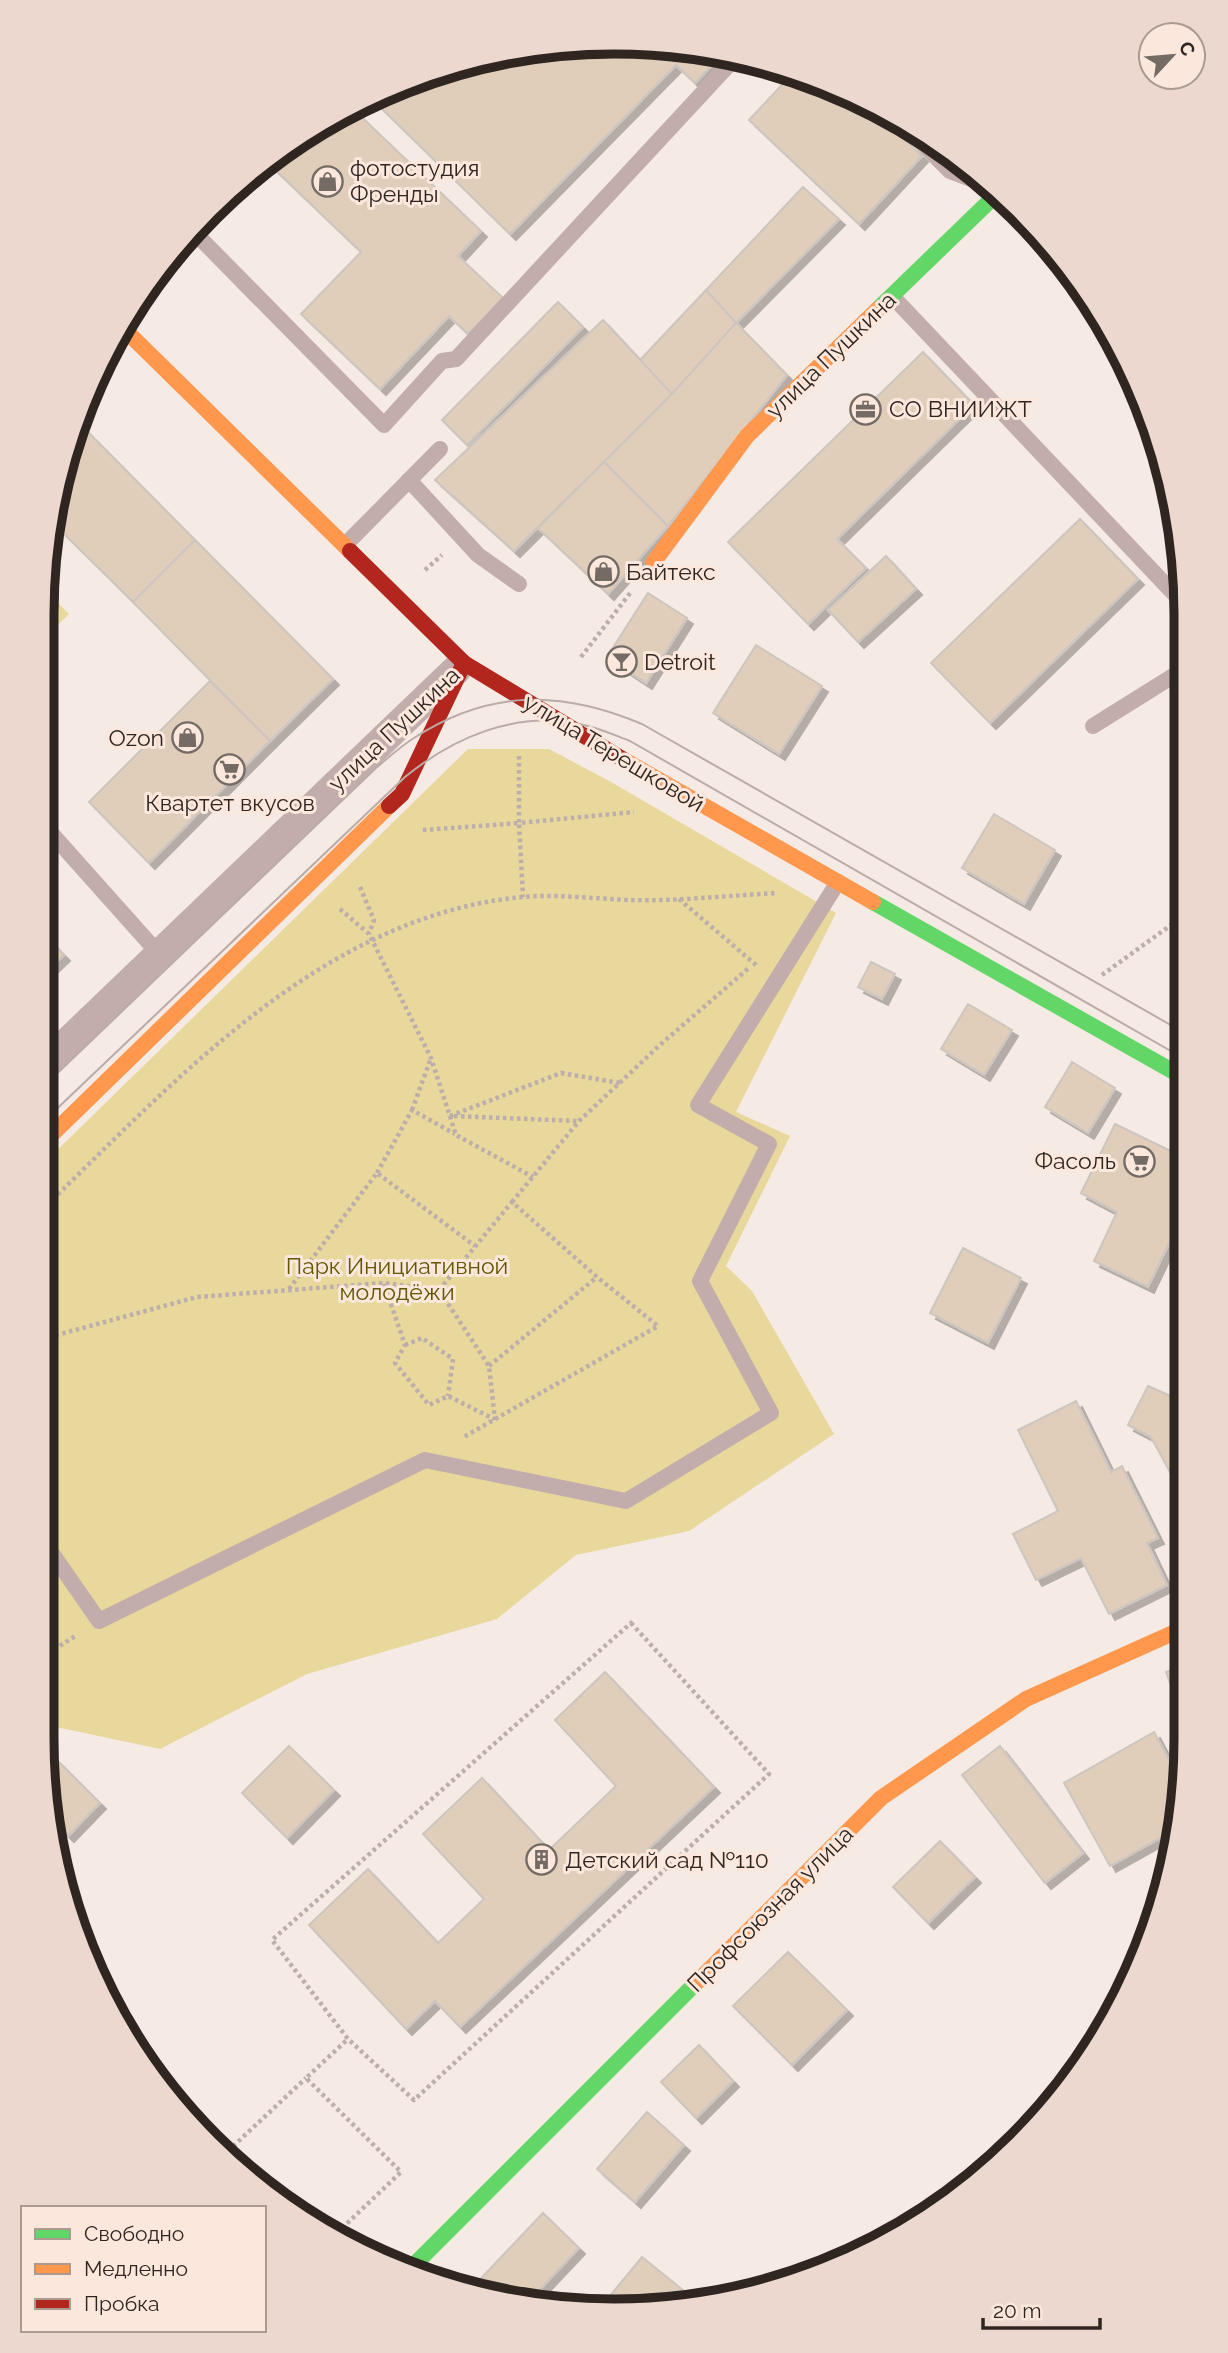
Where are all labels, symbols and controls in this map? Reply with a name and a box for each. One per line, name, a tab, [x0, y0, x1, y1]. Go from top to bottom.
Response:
north arrow	[1137, 21, 1207, 91]
text: С	[1175, 38, 1200, 59]
place label: фотостудия Френды	[350, 154, 479, 207]
shop icon: фотостудия Френды	[310, 164, 344, 198]
street label: улица Пушкина	[760, 286, 901, 423]
office icon: СО ВНИИЖТ	[849, 392, 883, 426]
place label: СО ВНИИЖТ	[889, 395, 1032, 422]
shop icon: Байтекс	[586, 555, 620, 589]
place label: Байтекс	[626, 558, 716, 585]
bar icon: Detroit	[604, 645, 638, 679]
place label: Detroit	[644, 648, 716, 675]
street label: улица Пушкина	[322, 661, 465, 796]
street label: улица Терешковой	[519, 688, 709, 817]
shop icon: Ozon	[170, 721, 204, 755]
place label: Ozon	[109, 724, 164, 751]
supermarket icon: Квартет вкусов	[213, 752, 247, 786]
place label: Квартет вкусов	[145, 789, 315, 816]
supermarket icon: Фасоль	[1122, 1144, 1156, 1178]
place label: Фасоль	[1034, 1147, 1116, 1174]
park label: Парк Инициативной молодёжи	[286, 1252, 508, 1305]
street label: Профсоюзная улица	[681, 1820, 858, 1997]
building icon: Детский сад №110	[525, 1843, 559, 1877]
place label: Детский сад №110	[565, 1846, 769, 1873]
legend	[21, 2206, 266, 2332]
text: Свободно	[84, 2221, 184, 2246]
text: Медленно	[84, 2256, 188, 2281]
scale bar	[983, 2286, 1100, 2330]
text: Пробка	[84, 2291, 160, 2316]
text: 20 m	[993, 2298, 1041, 2323]

